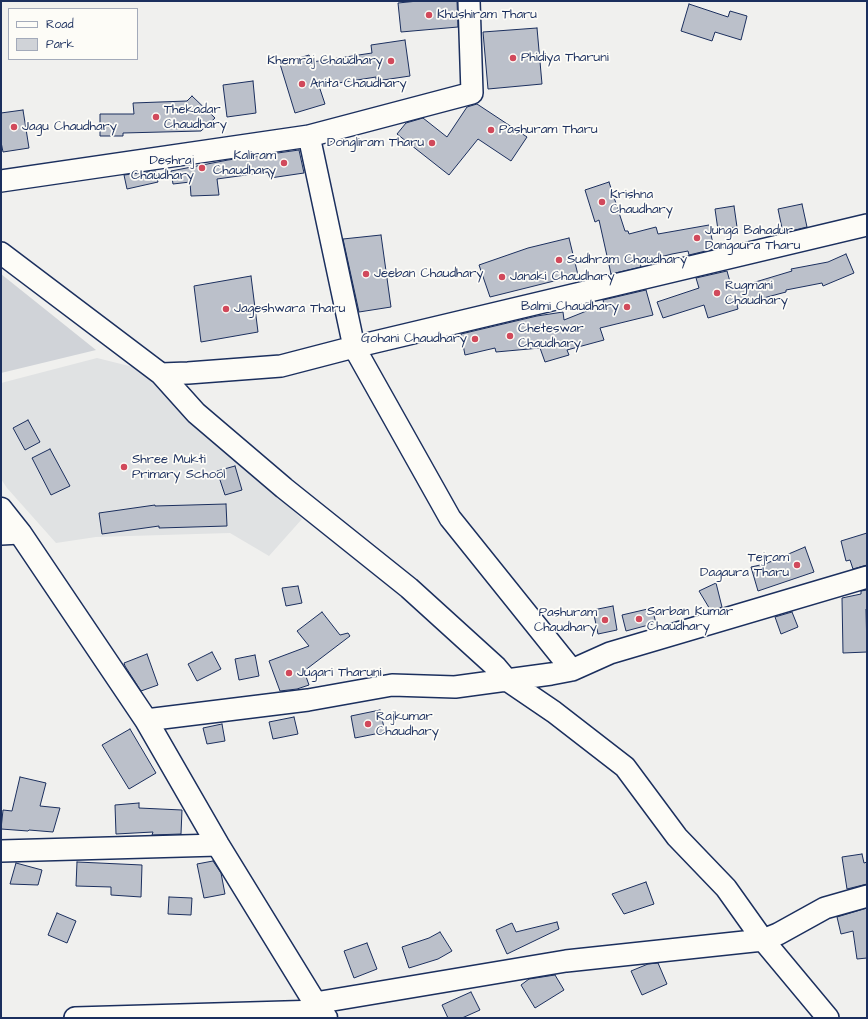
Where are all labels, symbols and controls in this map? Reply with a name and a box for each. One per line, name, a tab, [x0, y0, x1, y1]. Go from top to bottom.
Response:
place label: Khushiram Tharu	[437, 7, 537, 23]
legend	[8, 8, 138, 60]
marker: Khushiram Tharu	[424, 10, 434, 20]
text: Road	[46, 16, 74, 33]
text: Park	[46, 36, 74, 53]
place label: Phidiya Tharuni	[521, 50, 609, 66]
place label: Khemraj Chaudhary	[267, 53, 383, 69]
marker: Phidiya Tharuni	[508, 53, 518, 63]
marker: Khemraj Chaudhary	[386, 56, 396, 66]
place label: Anita Chaudhary	[310, 76, 407, 92]
marker: Anita Chaudhary	[297, 79, 307, 89]
place label: Thekadar Chaudhary	[164, 102, 227, 133]
marker: Thekadar Chaudhary	[151, 112, 161, 122]
place label: Jagu Chaudhary	[22, 119, 117, 135]
marker: Jagu Chaudhary	[9, 122, 19, 132]
place label: Pashuram Tharu	[499, 122, 598, 138]
marker: Pashuram Tharu	[486, 125, 496, 135]
place label: Dongliram Tharu	[327, 135, 424, 151]
marker: Dongliram Tharu	[427, 138, 437, 148]
place label: Kaliram Chaudhary	[213, 148, 276, 179]
place label: Deshraj Chaudhary	[131, 153, 194, 184]
marker: Kaliram Chaudhary	[279, 158, 289, 168]
marker: Deshraj Chaudhary	[197, 163, 207, 173]
place label: Krishna Chaudhary	[610, 187, 673, 218]
marker: Krishna Chaudhary	[597, 197, 607, 207]
place label: Junga Bahadur Dangaura Tharu	[705, 223, 800, 254]
marker: Junga Bahadur Dangaura Tharu	[692, 233, 702, 243]
place label: Sudhram Chaudhary	[567, 252, 687, 268]
marker: Sudhram Chaudhary	[554, 255, 564, 265]
place label: Jeeban Chaudhary	[374, 266, 483, 282]
marker: Jeeban Chaudhary	[361, 269, 371, 279]
place label: Janaki Chaudhary	[510, 269, 615, 285]
marker: Janaki Chaudhary	[497, 272, 507, 282]
place label: Rugmani Chaudhary	[725, 278, 788, 309]
marker: Rugmani Chaudhary	[712, 288, 722, 298]
place label: Balmi Chaudhary	[521, 299, 619, 315]
place label: Jageshwara Tharu	[234, 301, 345, 317]
marker: Balmi Chaudhary	[622, 302, 632, 312]
marker: Jageshwara Tharu	[221, 304, 231, 314]
place label: Cheteswar Chaudhary	[518, 321, 584, 352]
place label: Gohani Chaudhary	[361, 331, 467, 347]
marker: Cheteswar Chaudhary	[505, 331, 515, 341]
marker: Gohani Chaudhary	[470, 334, 480, 344]
place label: Shree Mukti Primary School	[132, 452, 225, 483]
marker: Shree Mukti Primary School	[119, 462, 129, 472]
place label: Tejram Dagaura Tharu	[700, 550, 789, 581]
marker: Tejram Dagaura Tharu	[792, 560, 802, 570]
place label: Sarban Kumar Chaudhary	[647, 604, 733, 635]
place label: Pashuram Chaudhary	[534, 605, 597, 636]
marker: Sarban Kumar Chaudhary	[634, 614, 644, 624]
marker: Pashuram Chaudhary	[600, 615, 610, 625]
place label: Jugari Tharuni	[297, 665, 382, 681]
marker: Jugari Tharuni	[284, 668, 294, 678]
place label: Rajkumar Chaudhary	[376, 709, 439, 740]
marker: Rajkumar Chaudhary	[363, 719, 373, 729]

